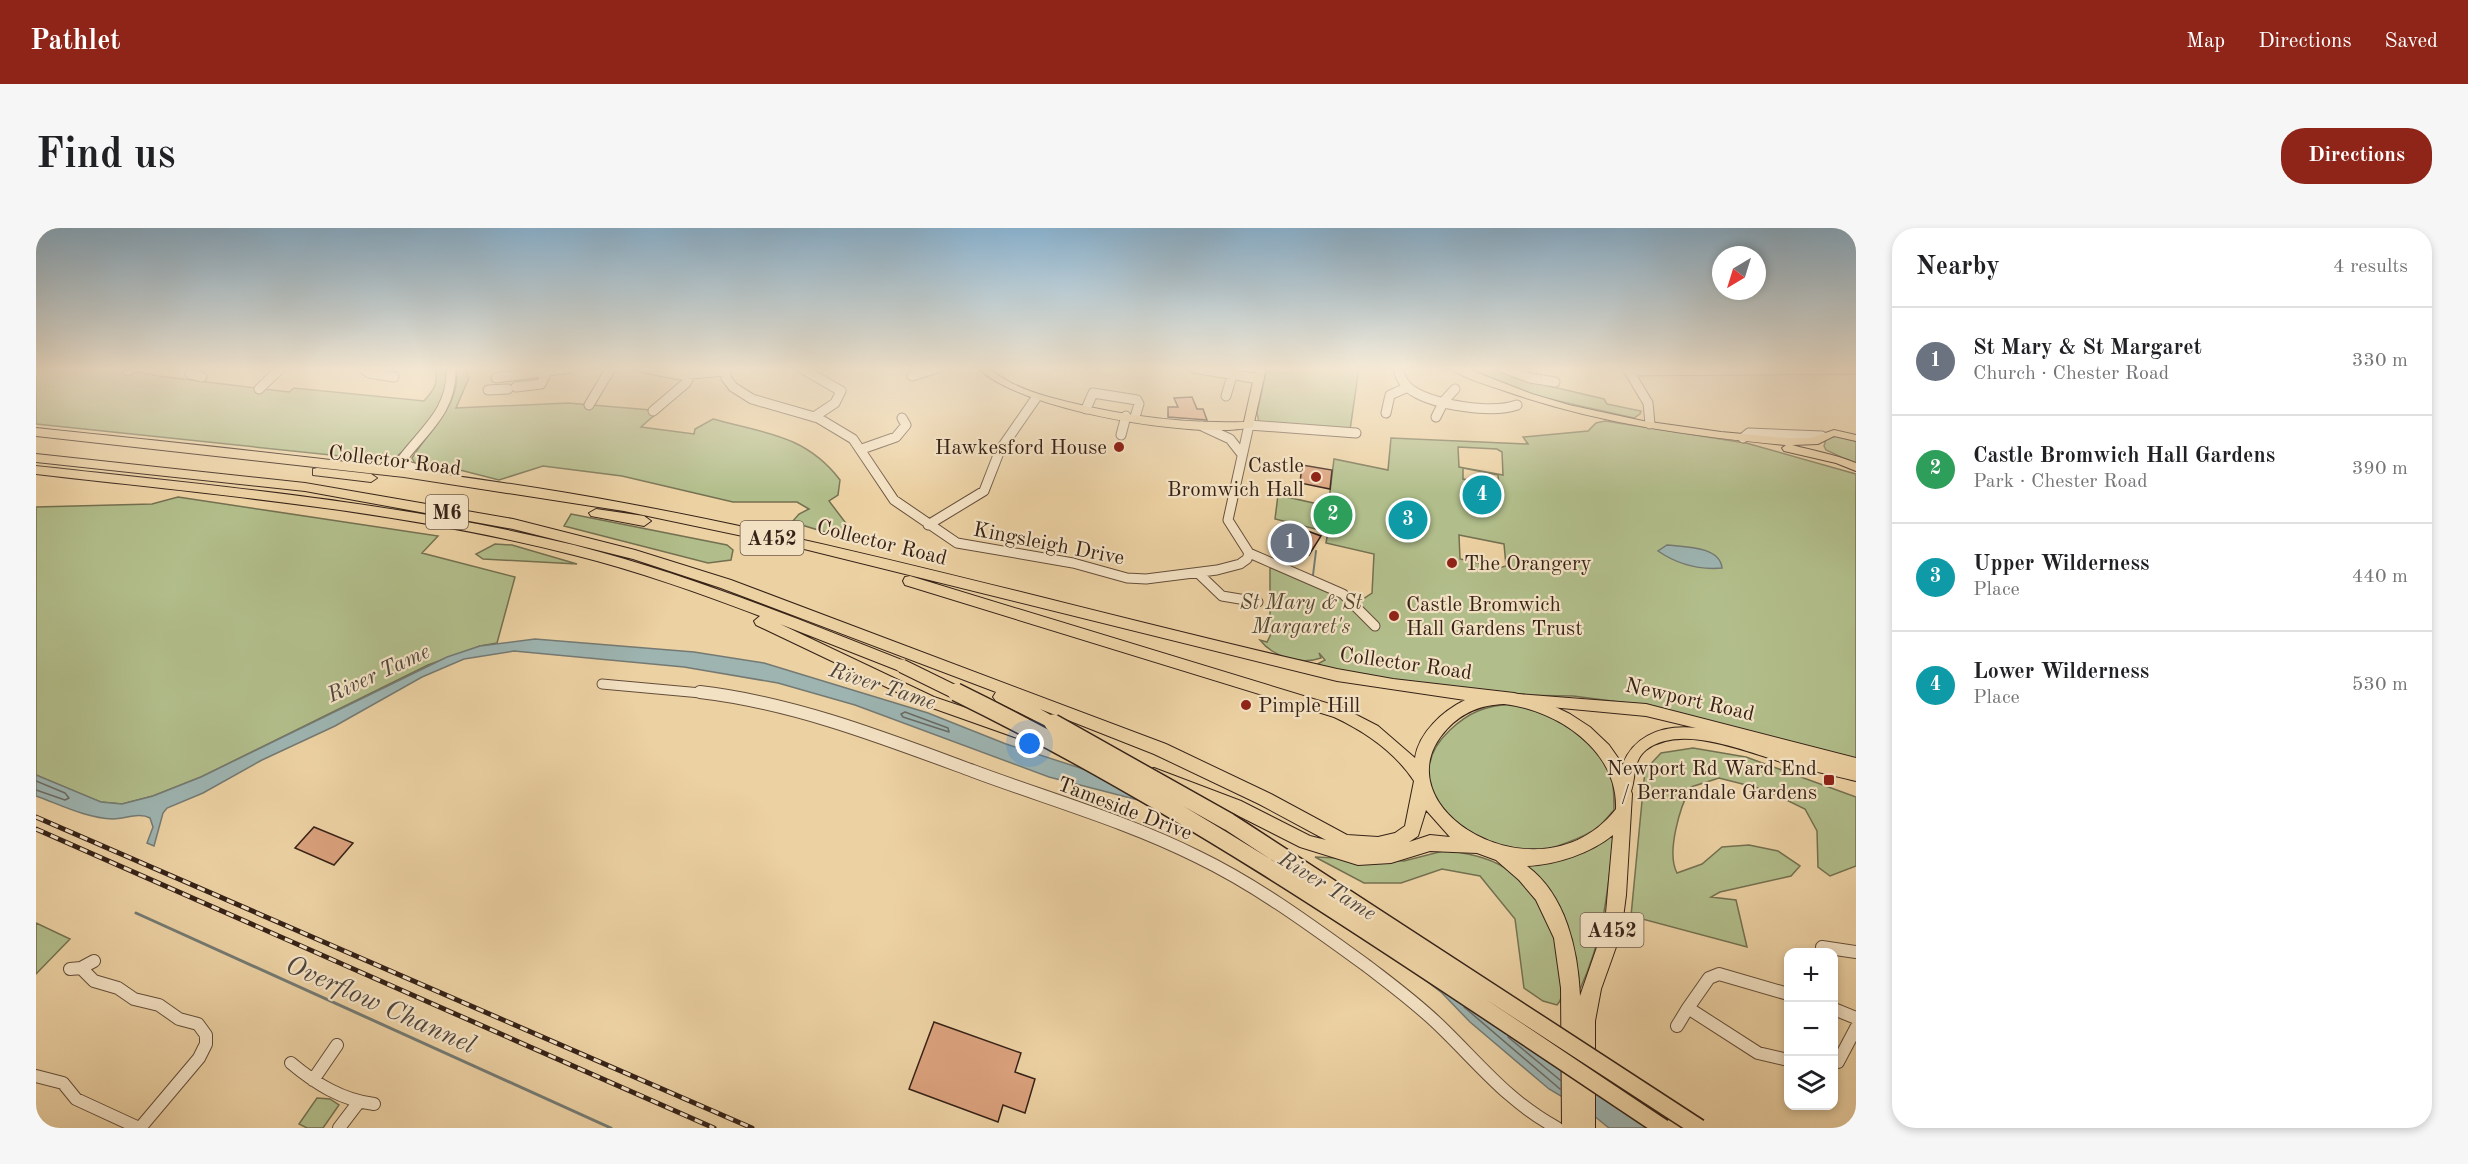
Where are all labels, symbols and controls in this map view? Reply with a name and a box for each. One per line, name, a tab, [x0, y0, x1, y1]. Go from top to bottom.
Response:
text: Pathlet	[30, 28, 121, 56]
text: Map	[2186, 31, 2225, 52]
text: Directions	[2258, 31, 2352, 52]
text: Saved	[2385, 31, 2438, 52]
button: Directions	[2281, 128, 2432, 184]
text: Find us	[36, 135, 175, 177]
north arrow	[1712, 246, 1766, 300]
text: Nearby	[1916, 254, 2000, 280]
text: 4 results	[2333, 257, 2408, 277]
text: St Mary & St Margaret	[1973, 337, 2202, 359]
text: 1	[1930, 351, 1941, 371]
text: 330 m	[2352, 351, 2408, 371]
text: Church · Chester Road	[1973, 364, 2169, 384]
place label: Hawkesford House	[935, 438, 1107, 459]
marker: Hawkesford House	[1112, 440, 1126, 454]
street label: Collector Road	[327, 443, 462, 480]
text: Castle Bromwich Hall Gardens	[1973, 445, 2275, 467]
place label: Castle Bromwich Hall	[1167, 456, 1304, 501]
text: 2	[1930, 459, 1941, 479]
text: 390 m	[2352, 459, 2408, 479]
marker: Castle Bromwich Hall	[1309, 470, 1323, 484]
pin: 4	[1462, 472, 1502, 518]
text: Park · Chester Road	[1973, 472, 2148, 492]
pin: 2	[1314, 492, 1352, 538]
road number: M6	[426, 495, 468, 529]
pin: 3	[1388, 498, 1428, 542]
street label: Collector Road	[814, 517, 949, 570]
street label: Kingsleigh Drive	[971, 520, 1126, 569]
pin: 1	[1270, 520, 1310, 566]
road number: A452	[740, 521, 804, 555]
text: Upper Wilderness	[1973, 553, 2149, 575]
place label: The Orangery	[1464, 554, 1592, 575]
marker: The Orangery	[1445, 556, 1459, 570]
text: 3	[1930, 567, 1941, 587]
text: 440 m	[2352, 567, 2408, 587]
text: Place	[1973, 580, 2020, 600]
park label: St Mary & St Margaret's	[1240, 593, 1363, 638]
place label: Castle Bromwich Hall Gardens Trust	[1406, 595, 1582, 640]
marker: Castle Bromwich Hall Gardens Trust	[1387, 609, 1401, 623]
water label: River Tame	[323, 640, 434, 708]
street label: Collector Road	[1338, 645, 1473, 684]
water label: River Tame	[825, 659, 938, 714]
text: Lower Wilderness	[1973, 661, 2149, 683]
street label: Newport Road	[1623, 675, 1756, 726]
text: 4	[1930, 675, 1941, 695]
text: 530 m	[2352, 675, 2408, 695]
text: Place	[1973, 688, 2020, 708]
place label: Pimple Hill	[1258, 696, 1361, 717]
marker: Pimple Hill	[1239, 698, 1253, 712]
your location	[1015, 729, 1044, 758]
place label: Newport Rd Ward End / Berrandale Gardens	[1606, 759, 1817, 804]
marker: Newport Rd Ward End / Berrandale Gardens	[1822, 773, 1836, 787]
street label: Tameside Drive	[1054, 774, 1195, 845]
water label: River Tame	[1273, 848, 1380, 925]
road number: A452	[1580, 913, 1644, 947]
map controls	[1784, 948, 1838, 1110]
button: +	[1784, 948, 1838, 1002]
water label: Overflow Channel	[281, 951, 480, 1059]
button: −	[1784, 1002, 1838, 1056]
button: layers	[1784, 1056, 1838, 1110]

